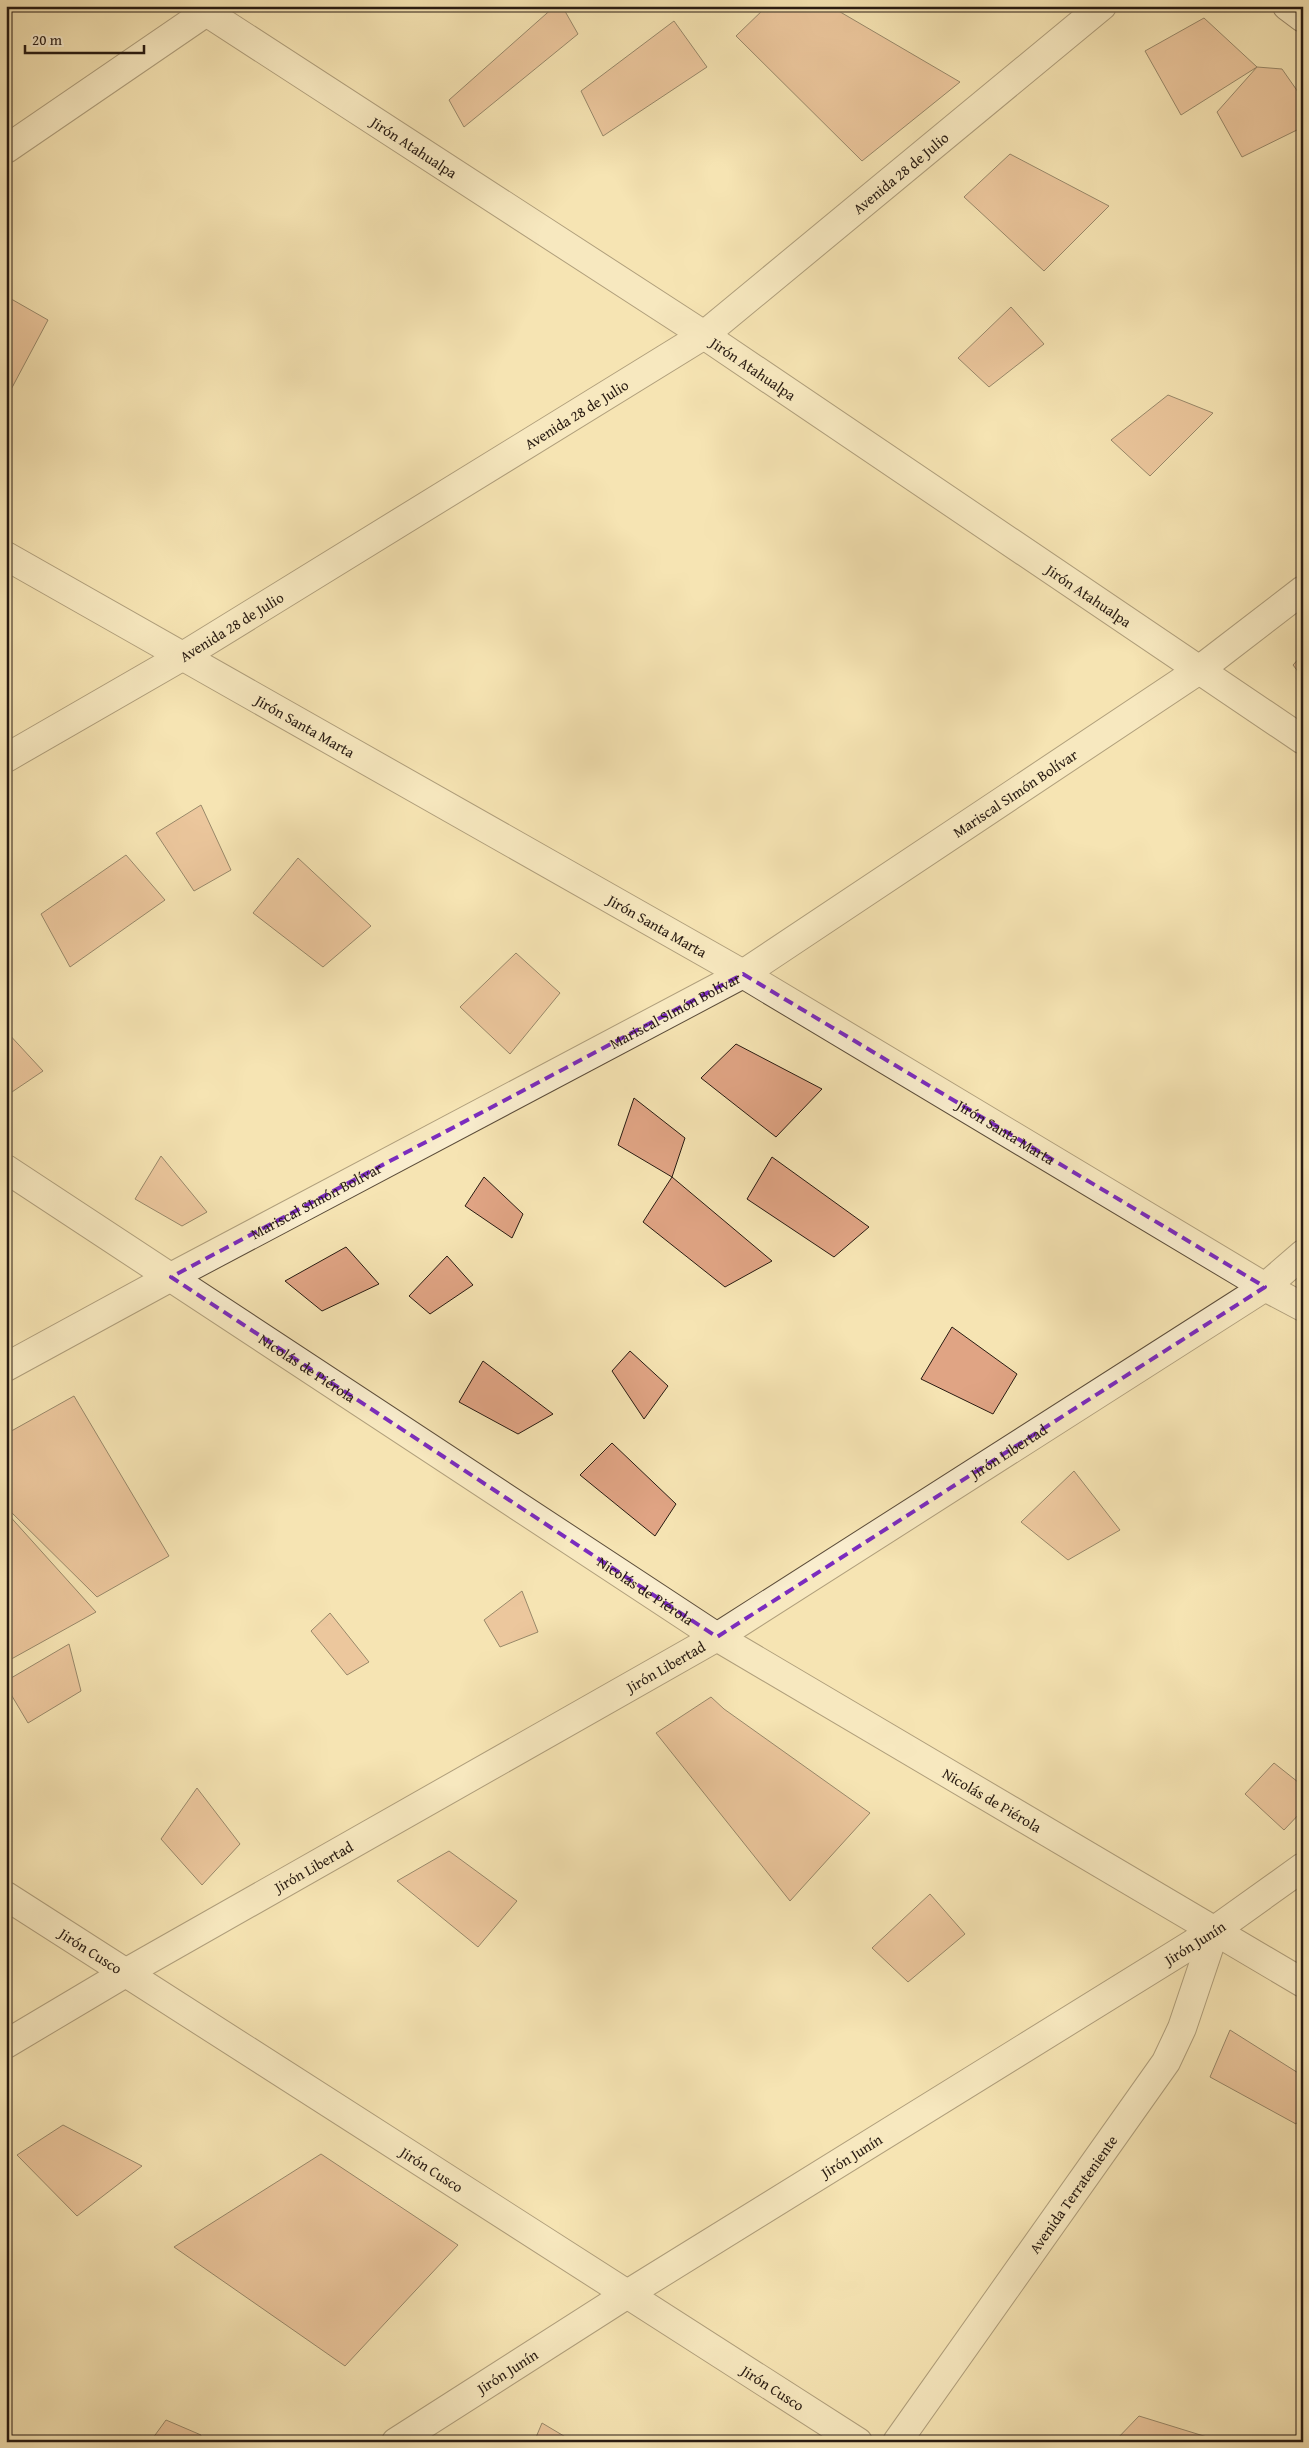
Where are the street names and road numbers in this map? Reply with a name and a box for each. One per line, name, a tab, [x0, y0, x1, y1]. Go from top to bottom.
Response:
street label: Jirón Atahualpa	[365, 110, 462, 183]
street label: Avenida 28 de Julio	[848, 127, 953, 219]
street label: Jirón Atahualpa	[705, 331, 800, 405]
street label: Avenida 28 de Julio	[520, 374, 632, 454]
street label: Jirón Atahualpa	[1040, 558, 1136, 632]
street label: Avenida 28 de Julio	[175, 586, 288, 666]
street label: Jirón Santa Marta	[250, 688, 359, 762]
street label: Mariscal SImón Bolívar	[948, 744, 1081, 842]
street label: Jirón Santa Marta	[602, 888, 711, 962]
street label: Mariscal SImón Bolívar	[605, 967, 744, 1054]
street label: Jirón Santa Marta	[951, 1093, 1059, 1169]
street label: Mariscal SImón Bolívar	[247, 1157, 385, 1244]
street label: Nicolás de Piérola	[255, 1328, 360, 1407]
street label: Jirón Libertad	[964, 1419, 1051, 1484]
street label: Nicolás de Piérola	[593, 1551, 698, 1630]
street label: Jirón Libertad	[620, 1636, 709, 1698]
street label: Nicolás de Piérola	[939, 1762, 1046, 1837]
street label: Jirón Libertad	[268, 1836, 356, 1898]
street label: Jirón Junín	[1158, 1915, 1230, 1971]
street label: Jirón Cusco	[54, 1921, 127, 1979]
street label: Jirón Junín	[815, 2128, 886, 2183]
street label: Avenida Terrateniente	[1023, 2130, 1122, 2257]
street label: Jirón Cusco	[395, 2140, 468, 2197]
street label: Jirón Junín	[471, 2343, 542, 2399]
street label: Jirón Cusco	[736, 2358, 809, 2416]

